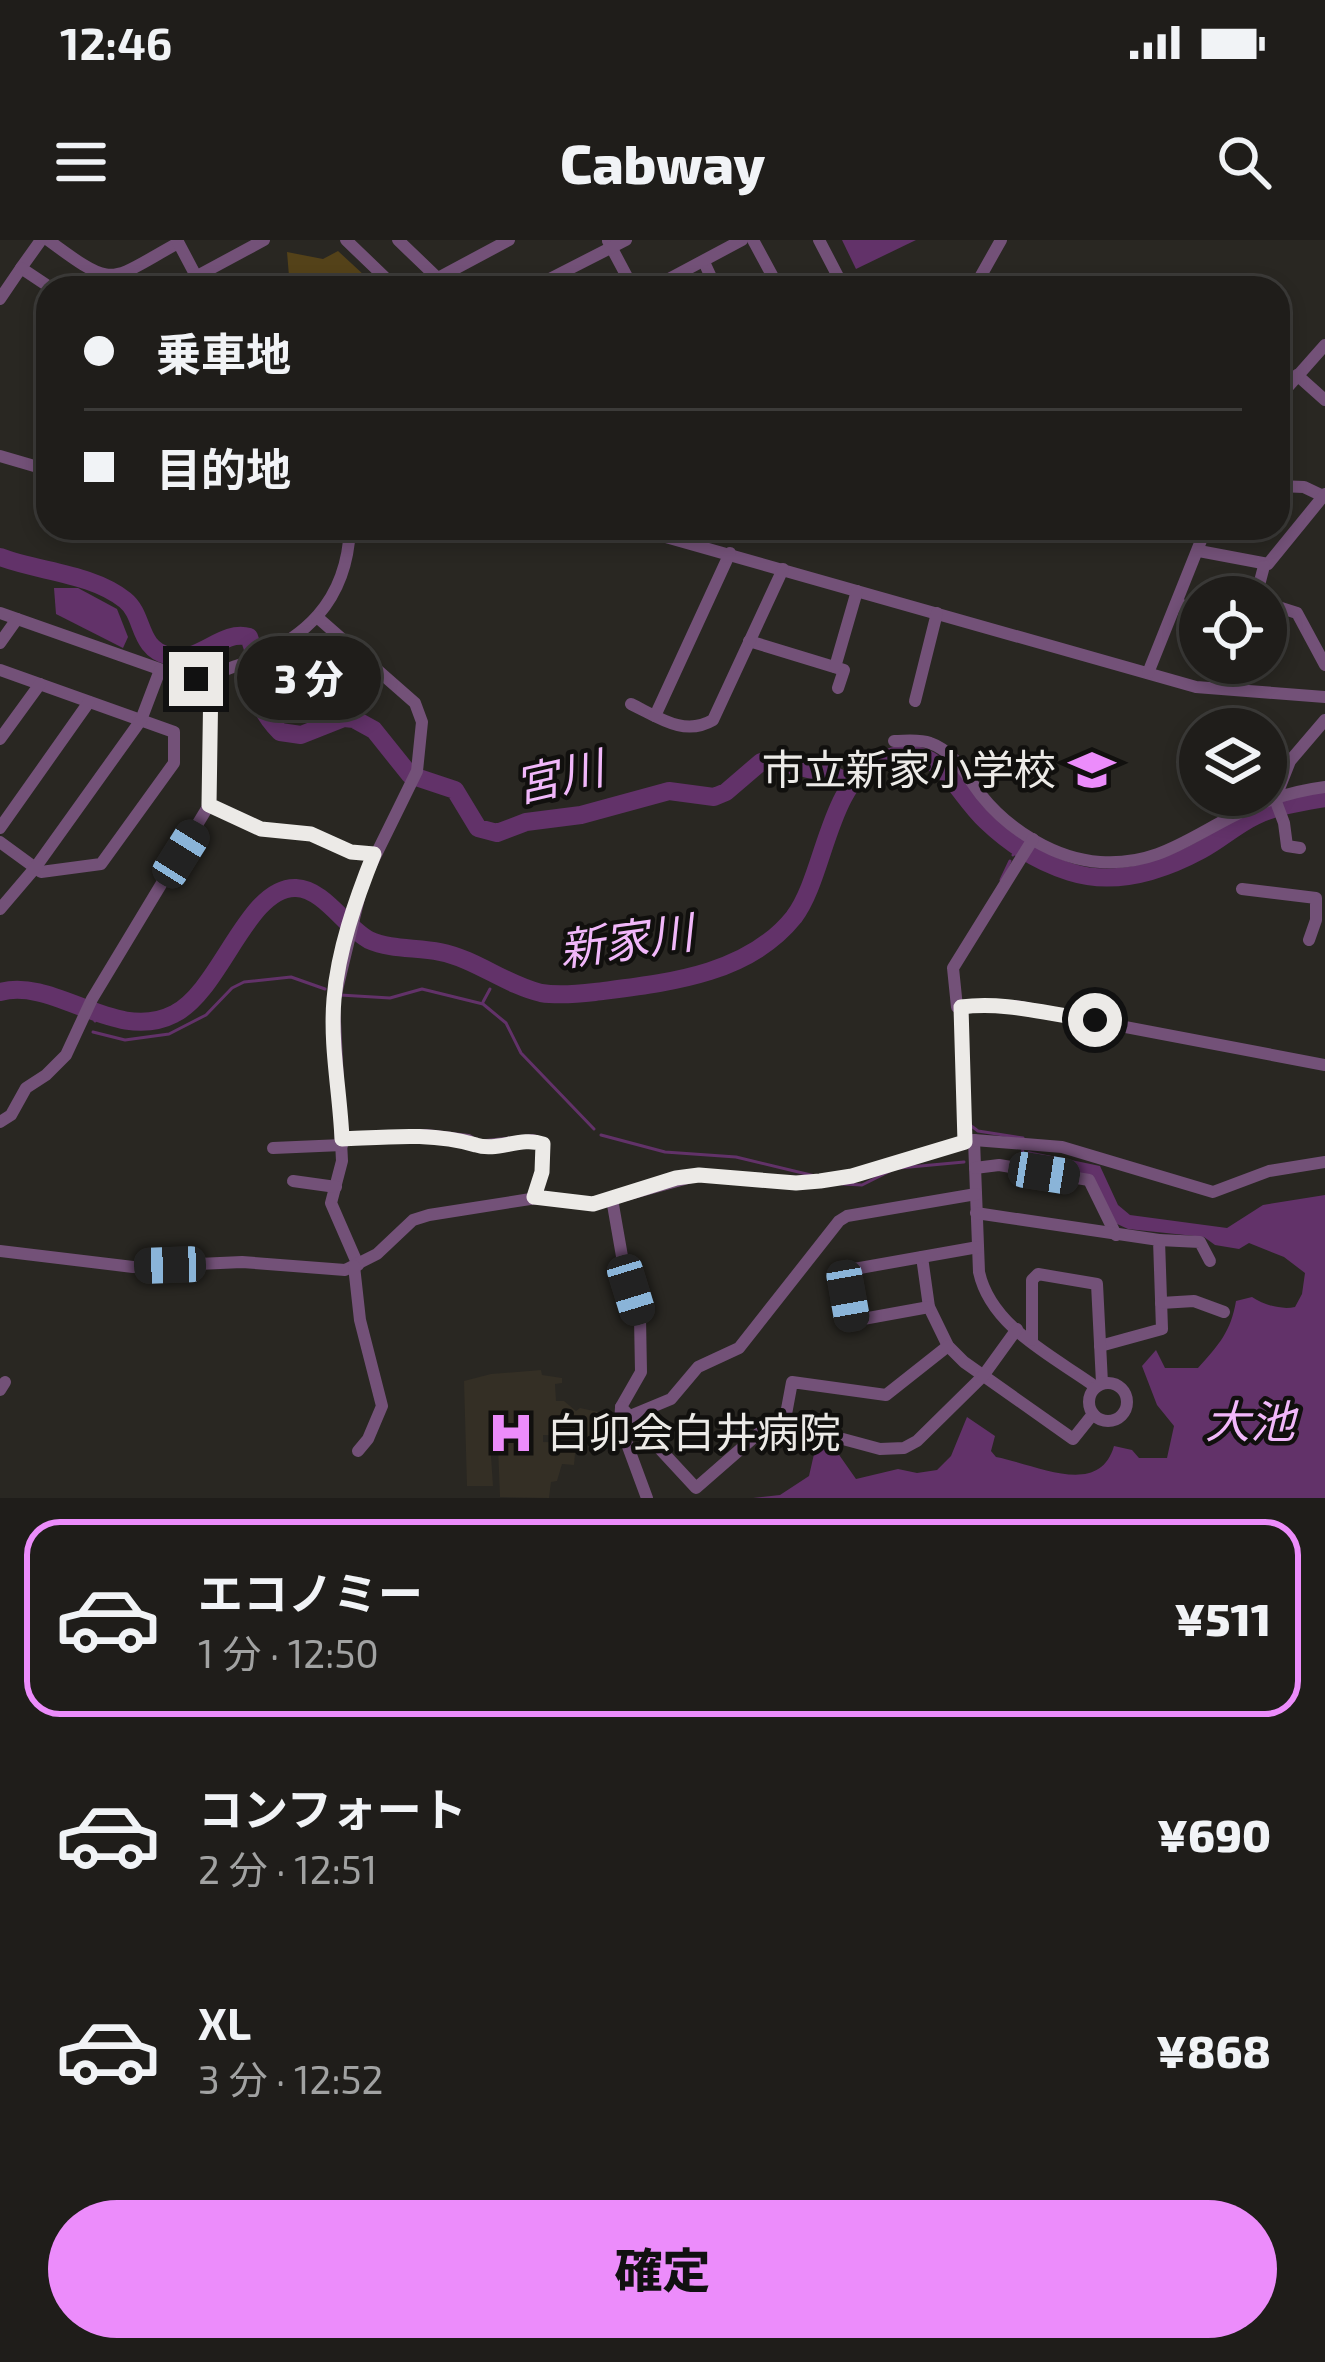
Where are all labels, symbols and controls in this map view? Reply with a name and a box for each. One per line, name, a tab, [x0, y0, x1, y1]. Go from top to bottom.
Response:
text: 12:46	[60, 15, 172, 69]
icon: menu	[48, 129, 114, 195]
icon: search	[1211, 129, 1277, 195]
text: Cabway	[560, 130, 765, 195]
text: 乗車地	[156, 326, 291, 380]
text: 目的地	[156, 441, 291, 495]
map controls	[1179, 576, 1287, 816]
button: locate	[1179, 576, 1287, 684]
callout: 3 分	[238, 637, 382, 721]
route end	[169, 652, 223, 706]
text: 3 分	[274, 654, 344, 701]
button: layers	[1179, 708, 1287, 816]
water label: 宮川	[509, 738, 612, 811]
place label: 市立新家小学校	[762, 743, 1056, 793]
school or university icon: 市立新家小学校	[1067, 745, 1117, 795]
car	[147, 814, 215, 894]
water label: 新家川	[555, 902, 700, 975]
route start	[1068, 993, 1122, 1047]
car	[1006, 1150, 1082, 1196]
car	[133, 1246, 207, 1284]
car	[603, 1250, 659, 1330]
car	[824, 1257, 872, 1335]
water label: 大池	[1205, 1393, 1299, 1447]
place label: 白卯会白井病院	[547, 1406, 841, 1456]
hospital icon: 白卯会白井病院	[486, 1408, 536, 1458]
icon: car	[54, 1564, 162, 1672]
text: エコノミー	[198, 1565, 423, 1619]
text: ¥511	[1174, 1591, 1271, 1645]
text: 1 分 · 12:50	[198, 1629, 379, 1676]
icon: car	[54, 1780, 162, 1888]
text: コンフォート	[198, 1781, 467, 1835]
text: ¥690	[1157, 1807, 1271, 1861]
text: 2 分 · 12:51	[198, 1845, 377, 1892]
text: XL	[198, 1995, 251, 2049]
icon: car	[54, 1996, 162, 2104]
text: ¥868	[1156, 2023, 1271, 2077]
text: 3 分 · 12:52	[198, 2055, 383, 2102]
button: 確定	[48, 2200, 1277, 2338]

